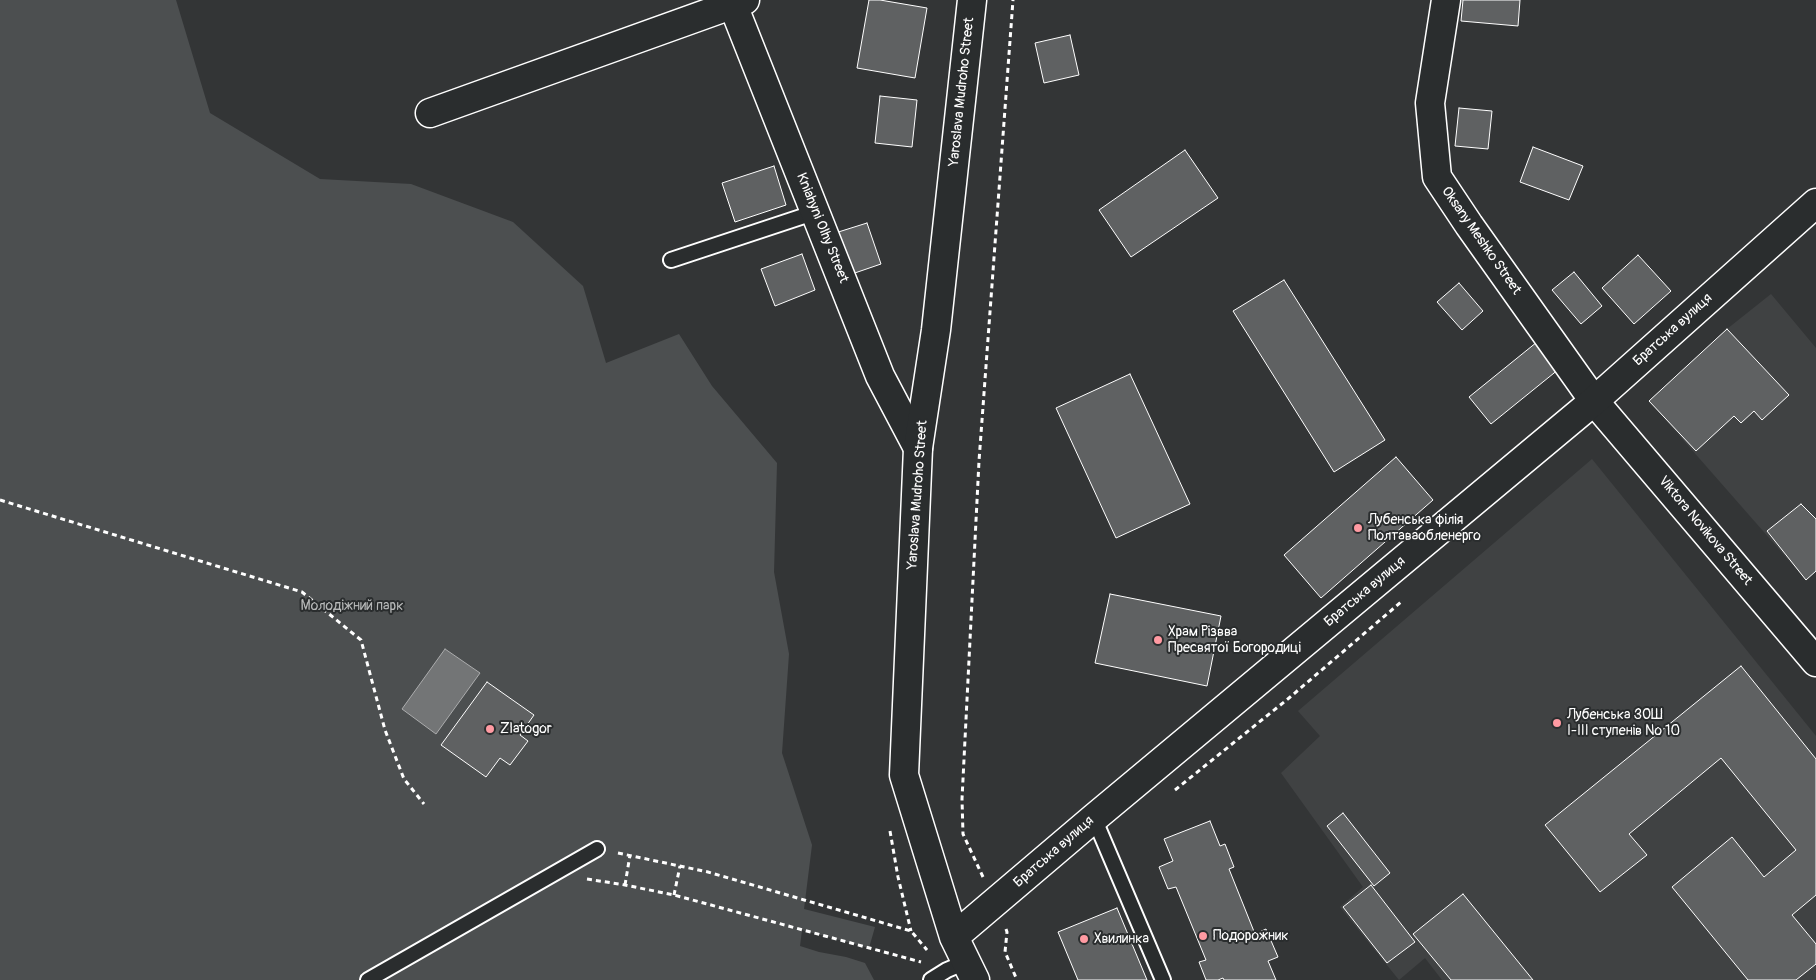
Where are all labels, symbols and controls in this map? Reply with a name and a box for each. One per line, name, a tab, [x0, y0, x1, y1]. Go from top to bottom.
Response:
street label: Yaroslava Mudroho Street	[946, 17, 978, 167]
street label: Kniahyni Olhy Street	[792, 171, 852, 285]
street label: Oksany Meshko Street	[1437, 184, 1525, 298]
street label: Братська вулиця	[1630, 290, 1716, 370]
street label: Yaroslava Mudroho Street	[904, 420, 932, 570]
street label: Viktora Novikova Street	[1654, 473, 1756, 589]
place label: Лубенська філія Полтаваобленерго	[1368, 512, 1481, 544]
marker: Лубенська філія Полтаваобленерго	[1352, 522, 1364, 534]
street label: Братська вулиця	[1321, 553, 1409, 631]
park label: Молодіжний парк	[301, 598, 403, 614]
place label: Храм Різвва Пресвятої Богородиці	[1168, 624, 1301, 656]
marker: Храм Різвва Пресвятої Богородиці	[1152, 634, 1164, 646]
place label: Лубенська ЗОШ І-ІІІ ступенів № 10	[1567, 707, 1680, 740]
marker: Лубенська ЗОШ І-ІІІ ступенів № 10	[1551, 717, 1563, 729]
place label: Zlatogor	[500, 721, 552, 737]
marker: Zlatogor	[484, 723, 496, 735]
street label: Братська вулиця	[1010, 813, 1098, 891]
place label: Подорожник	[1213, 928, 1288, 944]
marker: Подорожник	[1197, 930, 1209, 942]
place label: Хвилинка	[1094, 931, 1149, 947]
marker: Хвилинка	[1078, 933, 1090, 945]

